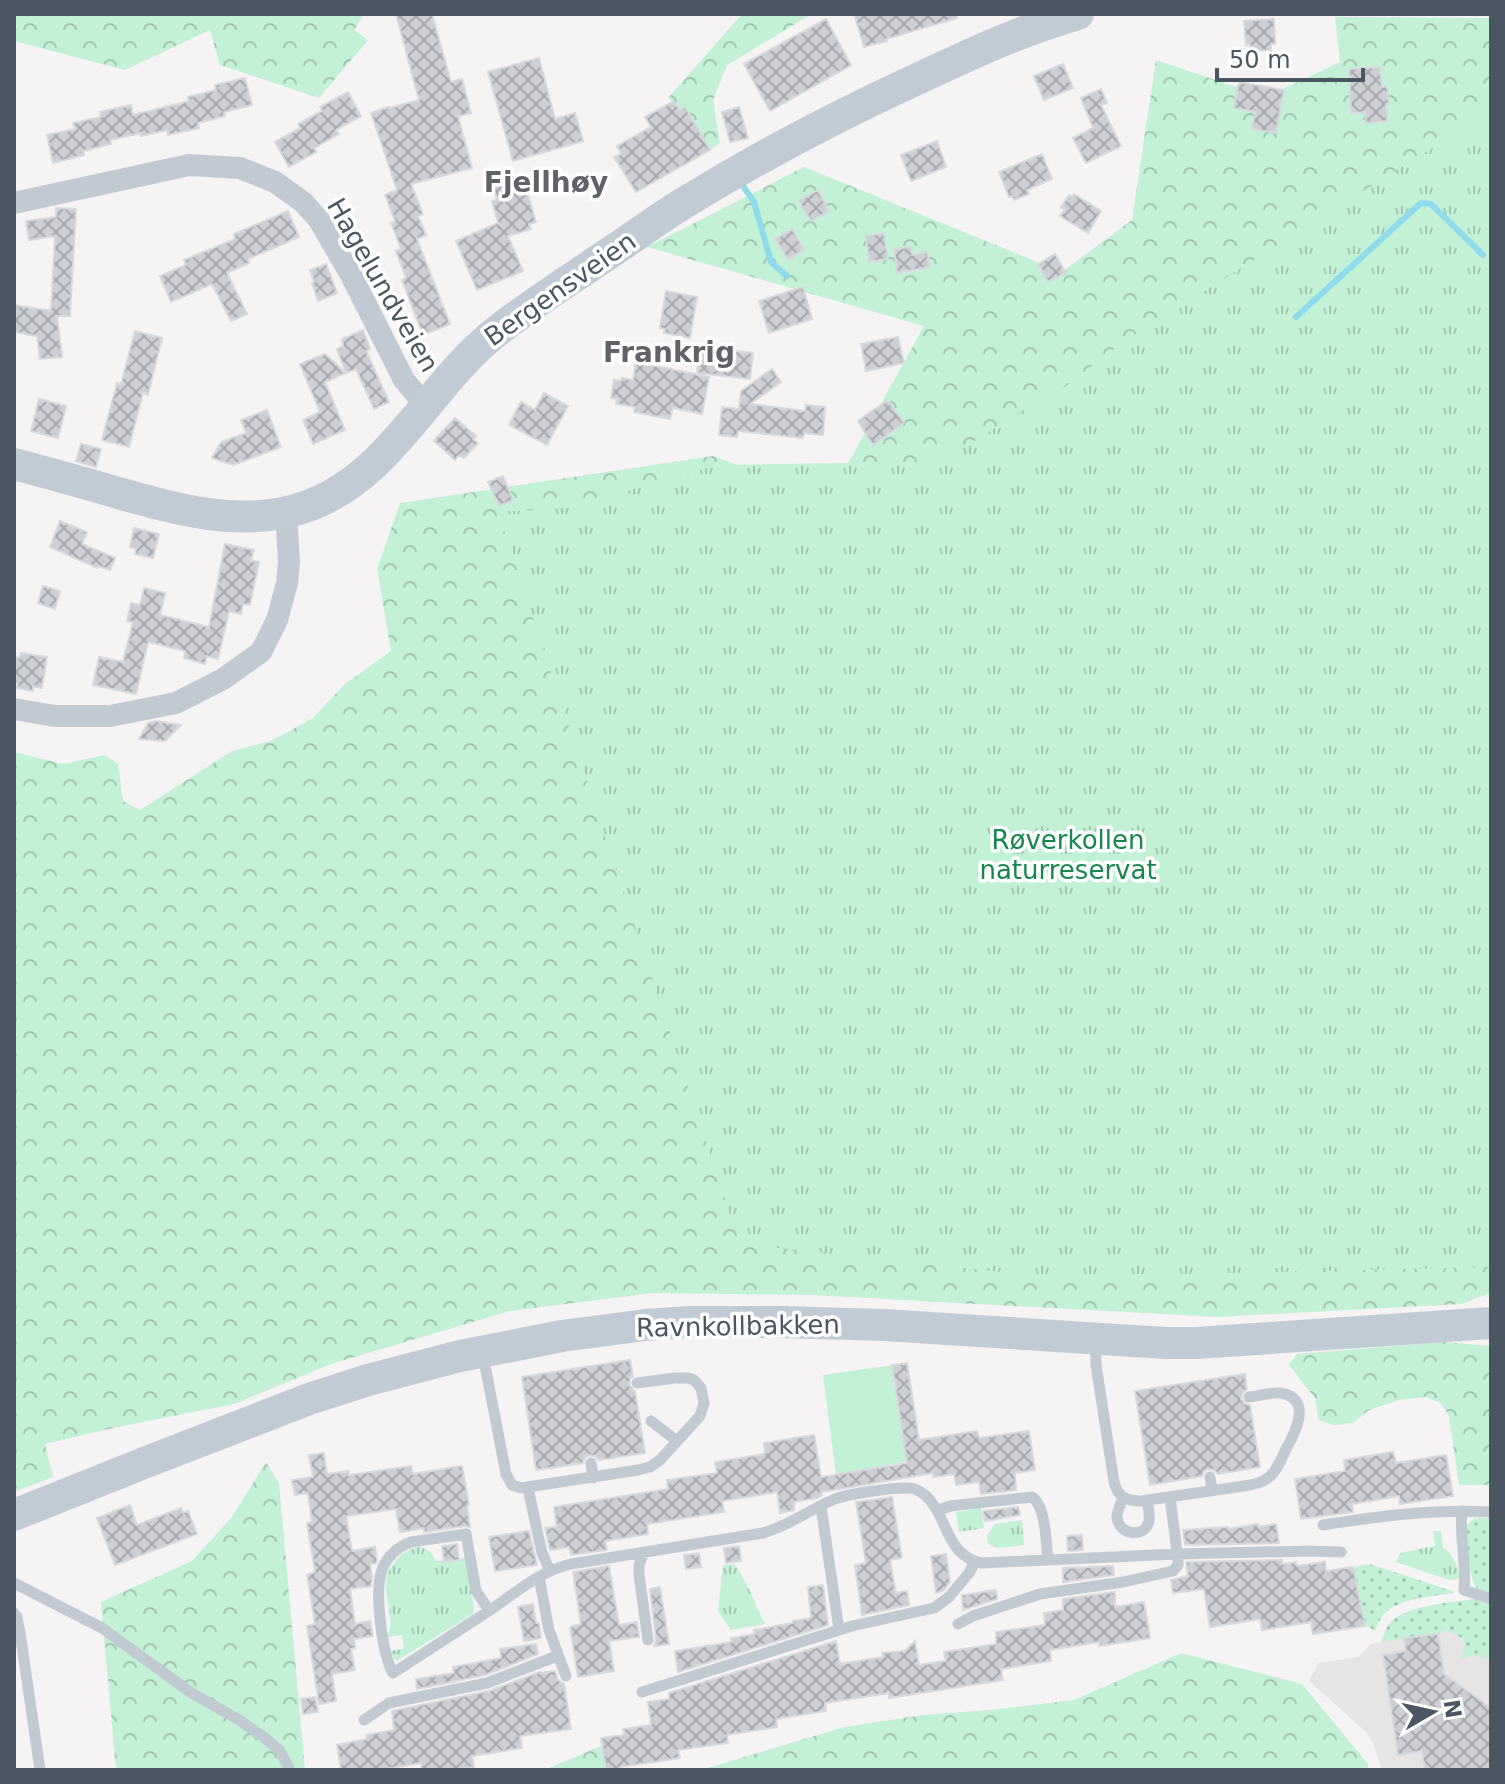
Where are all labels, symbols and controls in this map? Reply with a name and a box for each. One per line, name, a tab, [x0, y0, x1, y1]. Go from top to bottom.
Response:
scale bar	[1217, 32, 1363, 82]
text: 50 m	[1229, 46, 1291, 74]
district label: Fjellhøy	[484, 166, 608, 199]
street label: Hagelundveien	[321, 193, 445, 377]
street label: Bergensveien	[479, 226, 641, 352]
district label: Frankrig	[603, 336, 735, 369]
park label: Røverkollen naturreservat	[979, 825, 1157, 885]
street label: Ravnkollbakken	[636, 1309, 840, 1343]
north arrow	[1393, 1672, 1473, 1752]
text: N	[1438, 1698, 1466, 1720]

